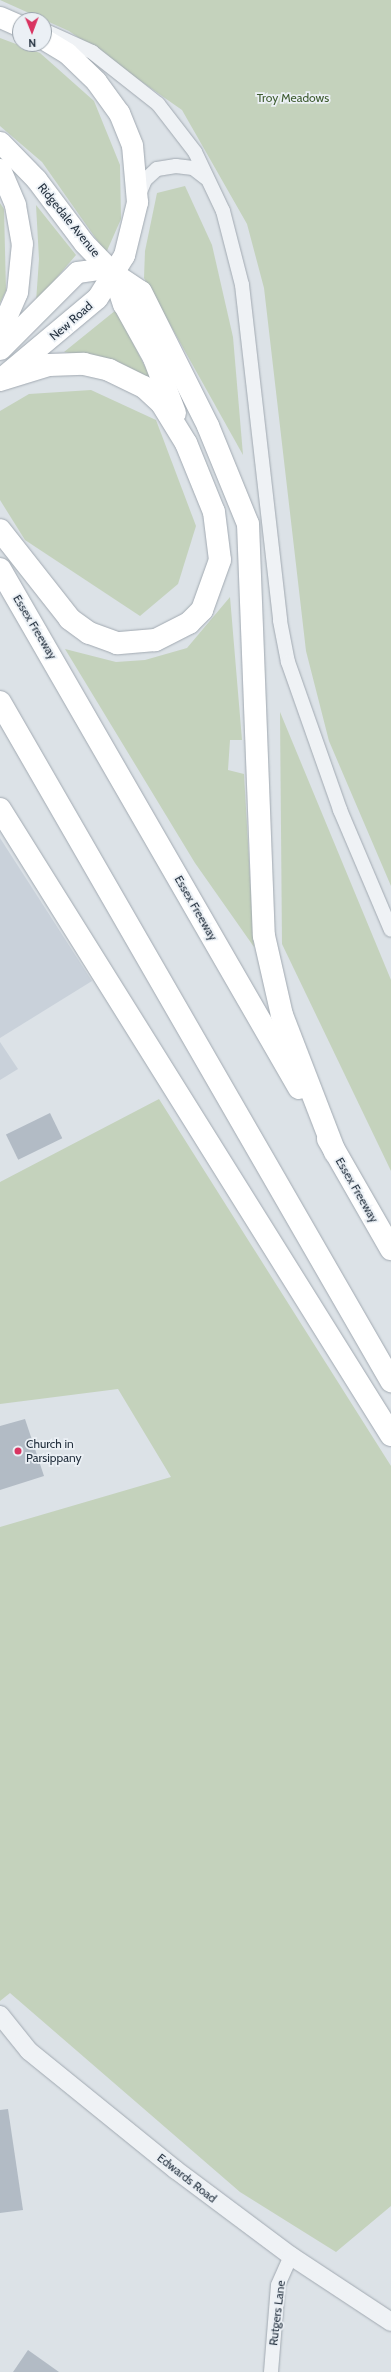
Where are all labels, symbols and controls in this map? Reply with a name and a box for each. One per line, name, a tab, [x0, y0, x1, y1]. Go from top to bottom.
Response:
north arrow	[12, 12, 52, 52]
text: N	[28, 36, 36, 50]
park label: Troy Meadows	[257, 91, 329, 105]
street label: Ridgedale Avenue	[35, 180, 103, 260]
street label: New Road	[47, 299, 95, 343]
street label: Essex Freeway	[10, 592, 60, 662]
street label: Essex Freeway	[172, 873, 220, 943]
street label: Essex Freeway	[333, 1155, 381, 1225]
place label: Church in Parsippany	[26, 1437, 81, 1465]
marker: Church in Parsippany	[13, 1446, 23, 1456]
street label: Edwards Road	[154, 2150, 220, 2206]
street label: Rutgers Lane	[266, 2280, 288, 2346]

